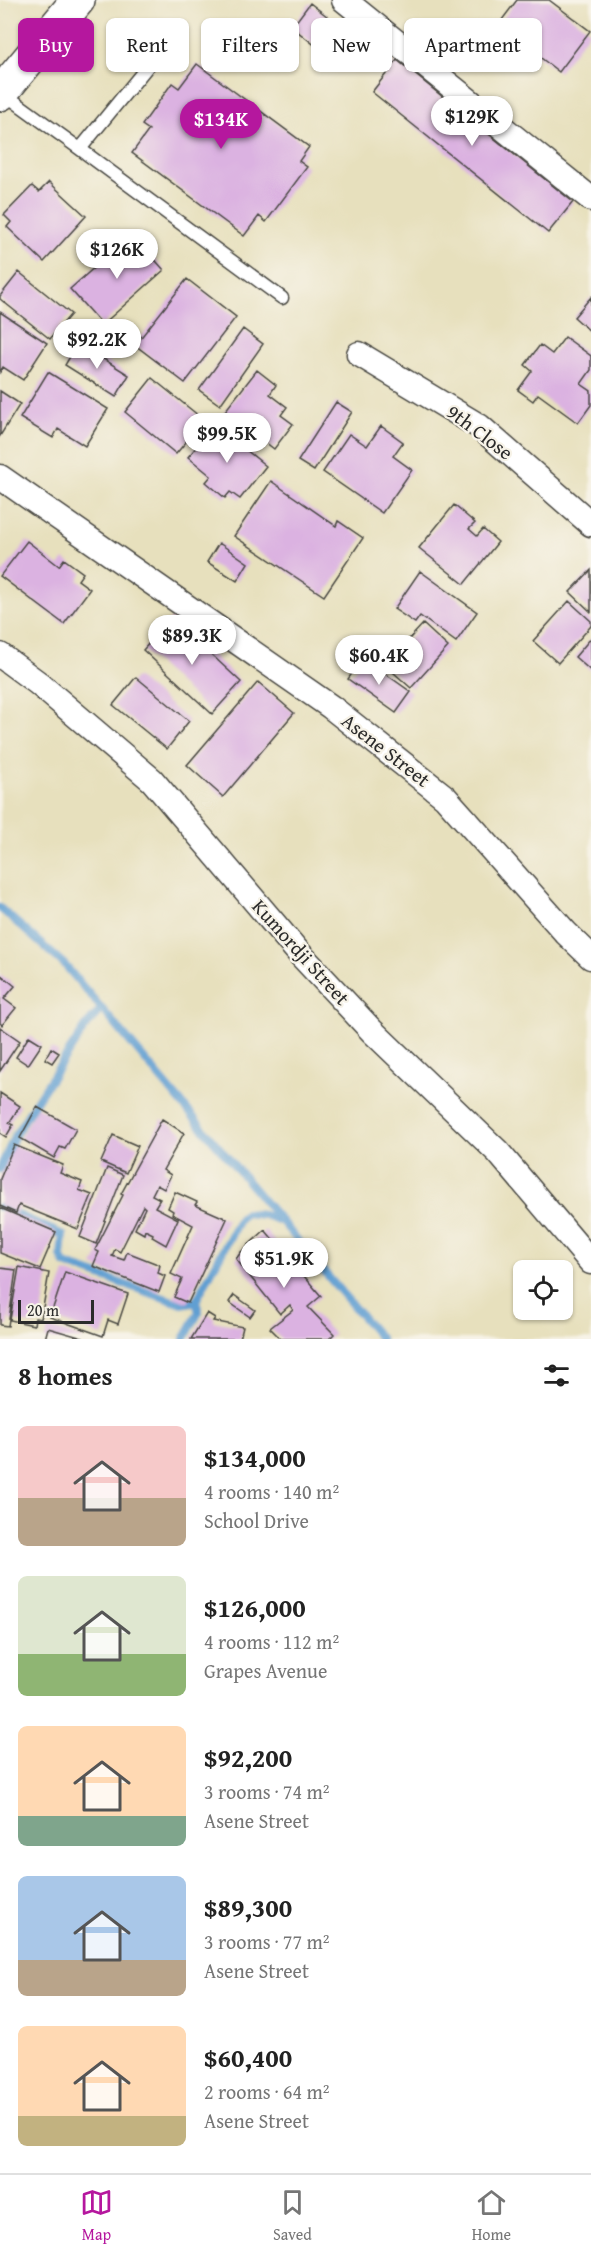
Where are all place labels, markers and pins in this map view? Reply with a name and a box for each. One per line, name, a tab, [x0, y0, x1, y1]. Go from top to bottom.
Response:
pin: $129K	[430, 96, 514, 147]
pin: $134K	[179, 99, 263, 150]
pin: $126K	[75, 229, 159, 280]
pin: $92.2K	[48, 319, 146, 370]
pin: $99.5K	[178, 413, 276, 464]
pin: $89.3K	[143, 615, 241, 666]
pin: $60.4K	[330, 635, 428, 686]
pin: $51.9K	[235, 1238, 333, 1289]

